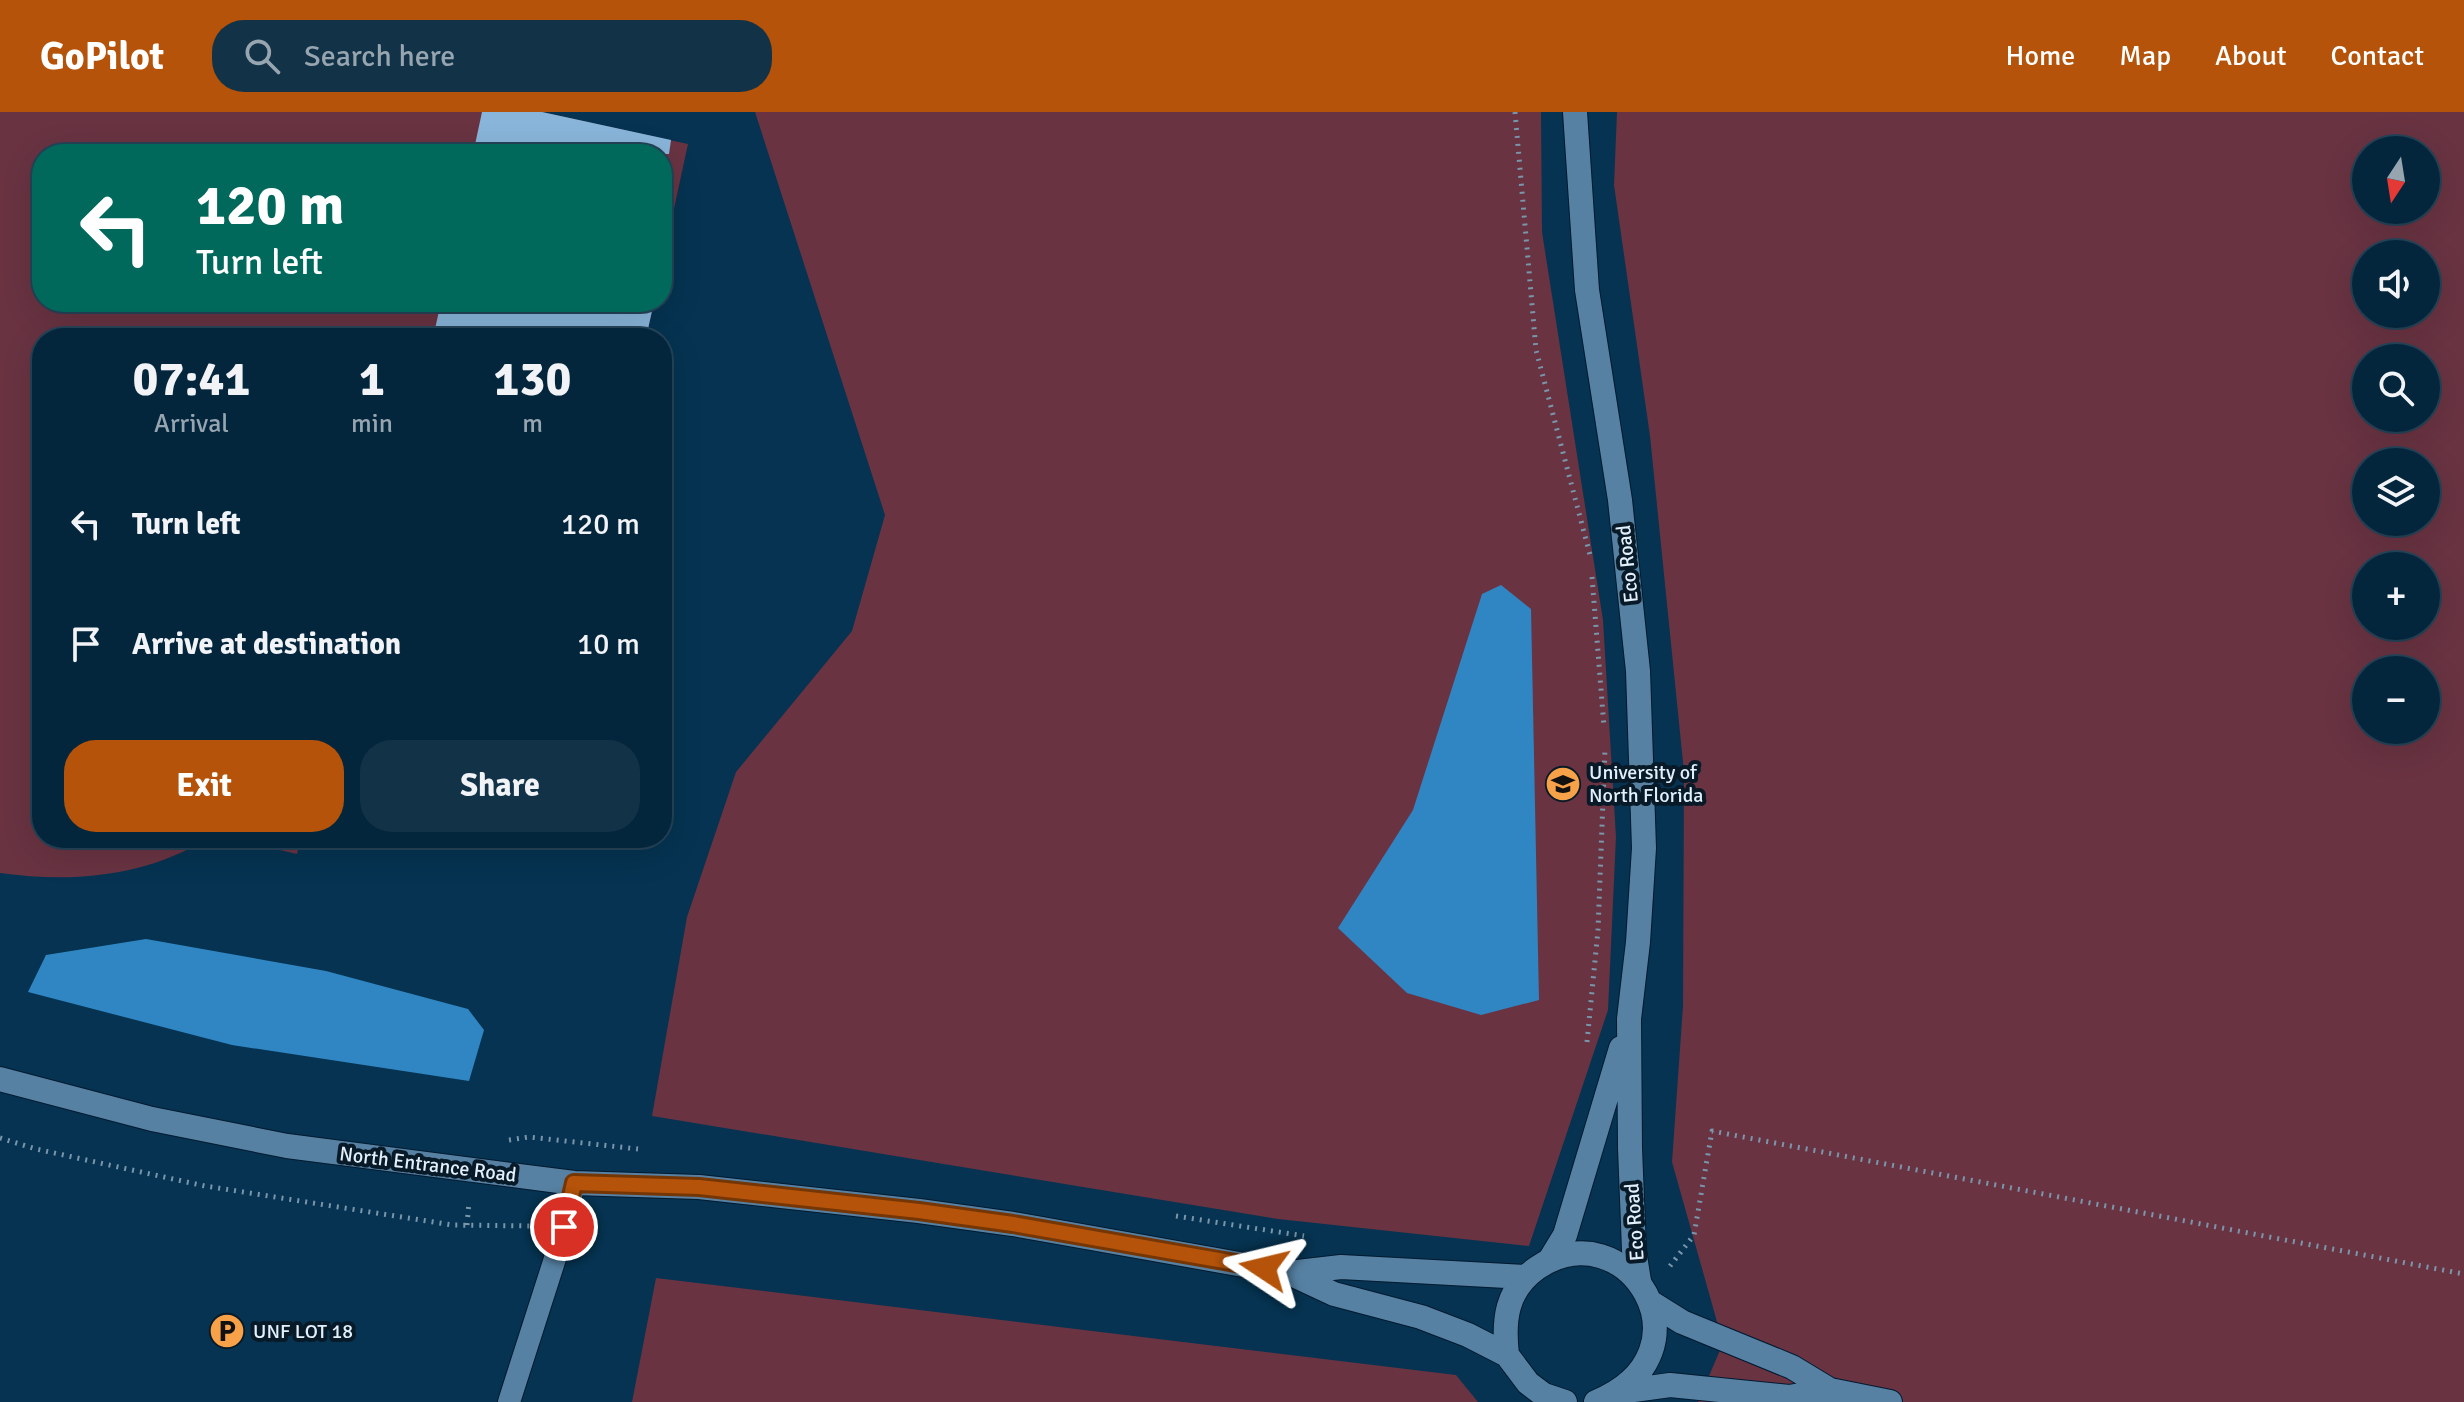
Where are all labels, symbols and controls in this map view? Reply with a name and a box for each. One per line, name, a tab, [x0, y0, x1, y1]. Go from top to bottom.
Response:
search box	[212, 20, 772, 92]
text: GoPilot	[40, 33, 164, 80]
icon: search	[240, 34, 284, 78]
text: Search here	[304, 38, 455, 75]
text: Home	[2006, 39, 2075, 73]
text: Map	[2119, 39, 2171, 73]
text: About	[2215, 39, 2287, 73]
text: Contact	[2331, 39, 2424, 73]
north arrow	[2352, 136, 2440, 224]
map controls	[2352, 136, 2440, 744]
text: 120 m	[196, 171, 344, 240]
icon: left	[64, 176, 168, 280]
text: Turn left	[196, 240, 323, 285]
button: sound	[2352, 240, 2440, 328]
button: search	[2352, 344, 2440, 432]
text: 07:41	[133, 350, 250, 409]
text: 1	[359, 350, 385, 409]
text: 130	[494, 350, 571, 409]
text: Arrival	[154, 408, 229, 440]
text: min	[351, 408, 393, 440]
text: m	[522, 408, 543, 440]
button: layers	[2352, 448, 2440, 536]
icon: left	[64, 502, 108, 546]
text: Turn left	[132, 506, 241, 543]
text: 120 m	[561, 506, 640, 543]
street label: Eco Road	[1611, 524, 1644, 604]
button: +	[2352, 552, 2440, 640]
icon: arrive	[64, 622, 108, 666]
text: Arrive at destination	[132, 626, 401, 663]
text: 10 m	[577, 626, 640, 663]
button: −	[2352, 656, 2440, 744]
button: Exit	[64, 740, 344, 832]
button: Share	[360, 740, 640, 832]
place label: University of North Florida	[1589, 760, 1703, 808]
school or university icon: University of North Florida	[1544, 765, 1582, 803]
street label: North Entrance Road	[338, 1141, 518, 1188]
street label: Eco Road	[1619, 1182, 1650, 1262]
pin	[530, 1193, 598, 1261]
icon: arrive	[542, 1205, 586, 1249]
position arrow	[1222, 1226, 1306, 1310]
parking icon: UNF LOT 18	[208, 1312, 246, 1350]
place label: UNF LOT 18	[253, 1319, 353, 1344]

